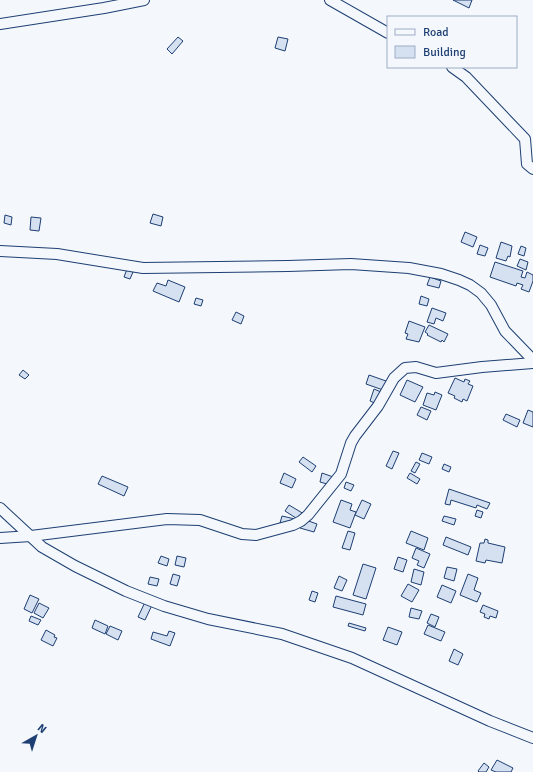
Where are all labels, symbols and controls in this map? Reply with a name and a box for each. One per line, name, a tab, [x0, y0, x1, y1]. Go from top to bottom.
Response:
legend	[387, 16, 517, 68]
text: Road	[423, 25, 449, 40]
text: Building	[423, 45, 466, 60]
north arrow	[16, 716, 56, 756]
text: N	[35, 721, 49, 736]

